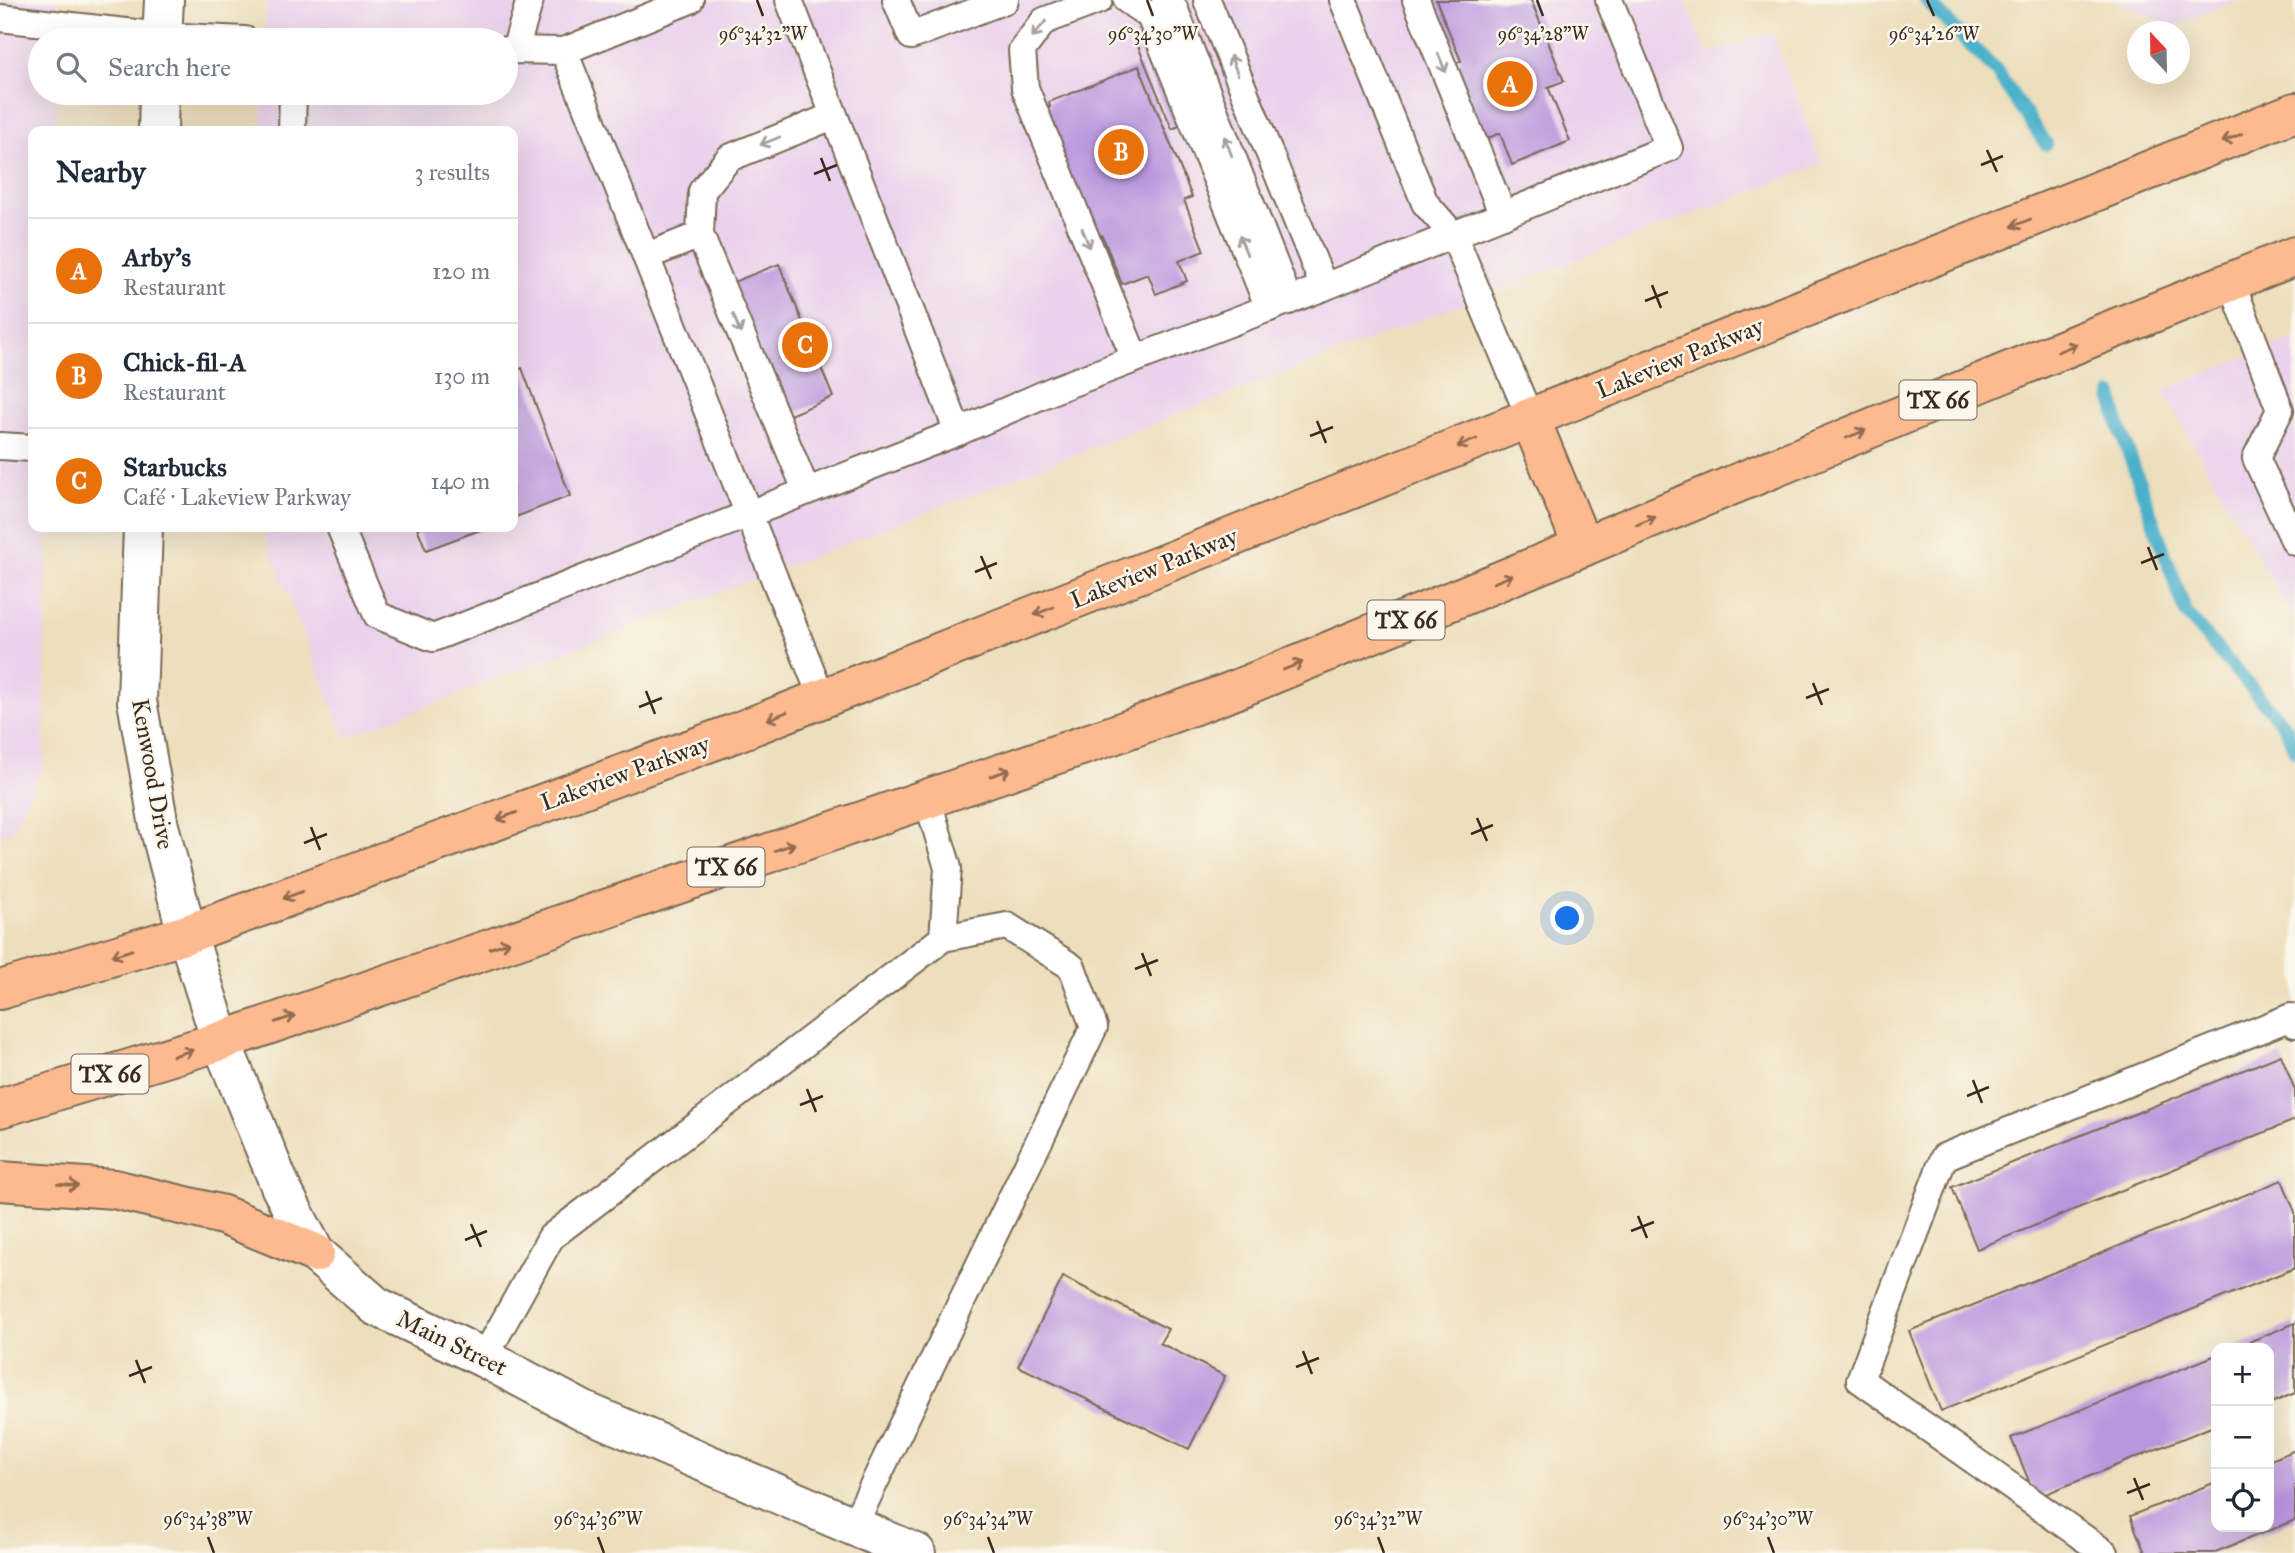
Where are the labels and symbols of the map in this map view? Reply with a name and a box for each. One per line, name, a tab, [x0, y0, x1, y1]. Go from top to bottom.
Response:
one-way arrow	[1031, 20, 1047, 38]
north arrow	[2127, 21, 2190, 84]
text: 96°34'32"W	[719, 23, 808, 45]
text: 96°34'30"W	[1108, 23, 1199, 45]
text: 96°34'28"W	[1497, 23, 1589, 45]
text: 96°34'26"W	[1889, 23, 1980, 45]
one-way arrow	[1436, 52, 1449, 74]
one-way arrow	[1226, 55, 1239, 77]
pin: A	[1487, 58, 1533, 110]
pin: B	[1098, 126, 1144, 178]
one-way arrow	[2221, 132, 2243, 145]
one-way arrow	[759, 136, 781, 149]
one-way arrow	[1221, 136, 1234, 157]
one-way arrow	[2010, 217, 2032, 230]
one-way arrow	[1080, 227, 1093, 249]
one-way arrow	[1235, 235, 1248, 256]
street label: Lakeview Parkway	[1592, 311, 1769, 405]
one-way arrow	[731, 313, 744, 335]
pin: C	[782, 319, 828, 371]
one-way arrow	[2055, 340, 2077, 353]
road number: TX 66	[1899, 380, 1976, 420]
one-way arrow	[1845, 427, 1866, 440]
one-way arrow	[1456, 438, 1478, 451]
one-way arrow	[1634, 513, 1656, 526]
street label: Lakeview Parkway	[1066, 521, 1243, 615]
one-way arrow	[1492, 572, 1514, 585]
road number: TX 66	[1368, 600, 1444, 640]
one-way arrow	[1034, 606, 1056, 619]
one-way arrow	[1282, 659, 1303, 672]
street label: Kenwood Drive	[125, 696, 181, 852]
one-way arrow	[767, 711, 788, 724]
street label: Lakeview Parkway	[536, 728, 714, 818]
one-way arrow	[989, 766, 1011, 778]
one-way arrow	[497, 811, 519, 824]
one-way arrow	[774, 840, 796, 852]
road number: TX 66	[688, 848, 764, 887]
one-way arrow	[283, 890, 305, 902]
your location	[1550, 901, 1584, 935]
one-way arrow	[489, 938, 511, 950]
one-way arrow	[111, 948, 133, 961]
one-way arrow	[274, 1012, 296, 1024]
one-way arrow	[171, 1045, 193, 1058]
road number: TX 66	[72, 1054, 148, 1093]
one-way arrow	[56, 1179, 79, 1192]
street label: Main Street	[392, 1303, 513, 1383]
text: 96°34'38"W	[163, 1508, 254, 1530]
text: 96°34'36"W	[553, 1508, 643, 1530]
text: 96°34'34"W	[943, 1508, 1034, 1530]
text: 96°34'32"W	[1334, 1508, 1423, 1530]
text: 96°34'30"W	[1723, 1508, 1814, 1530]

